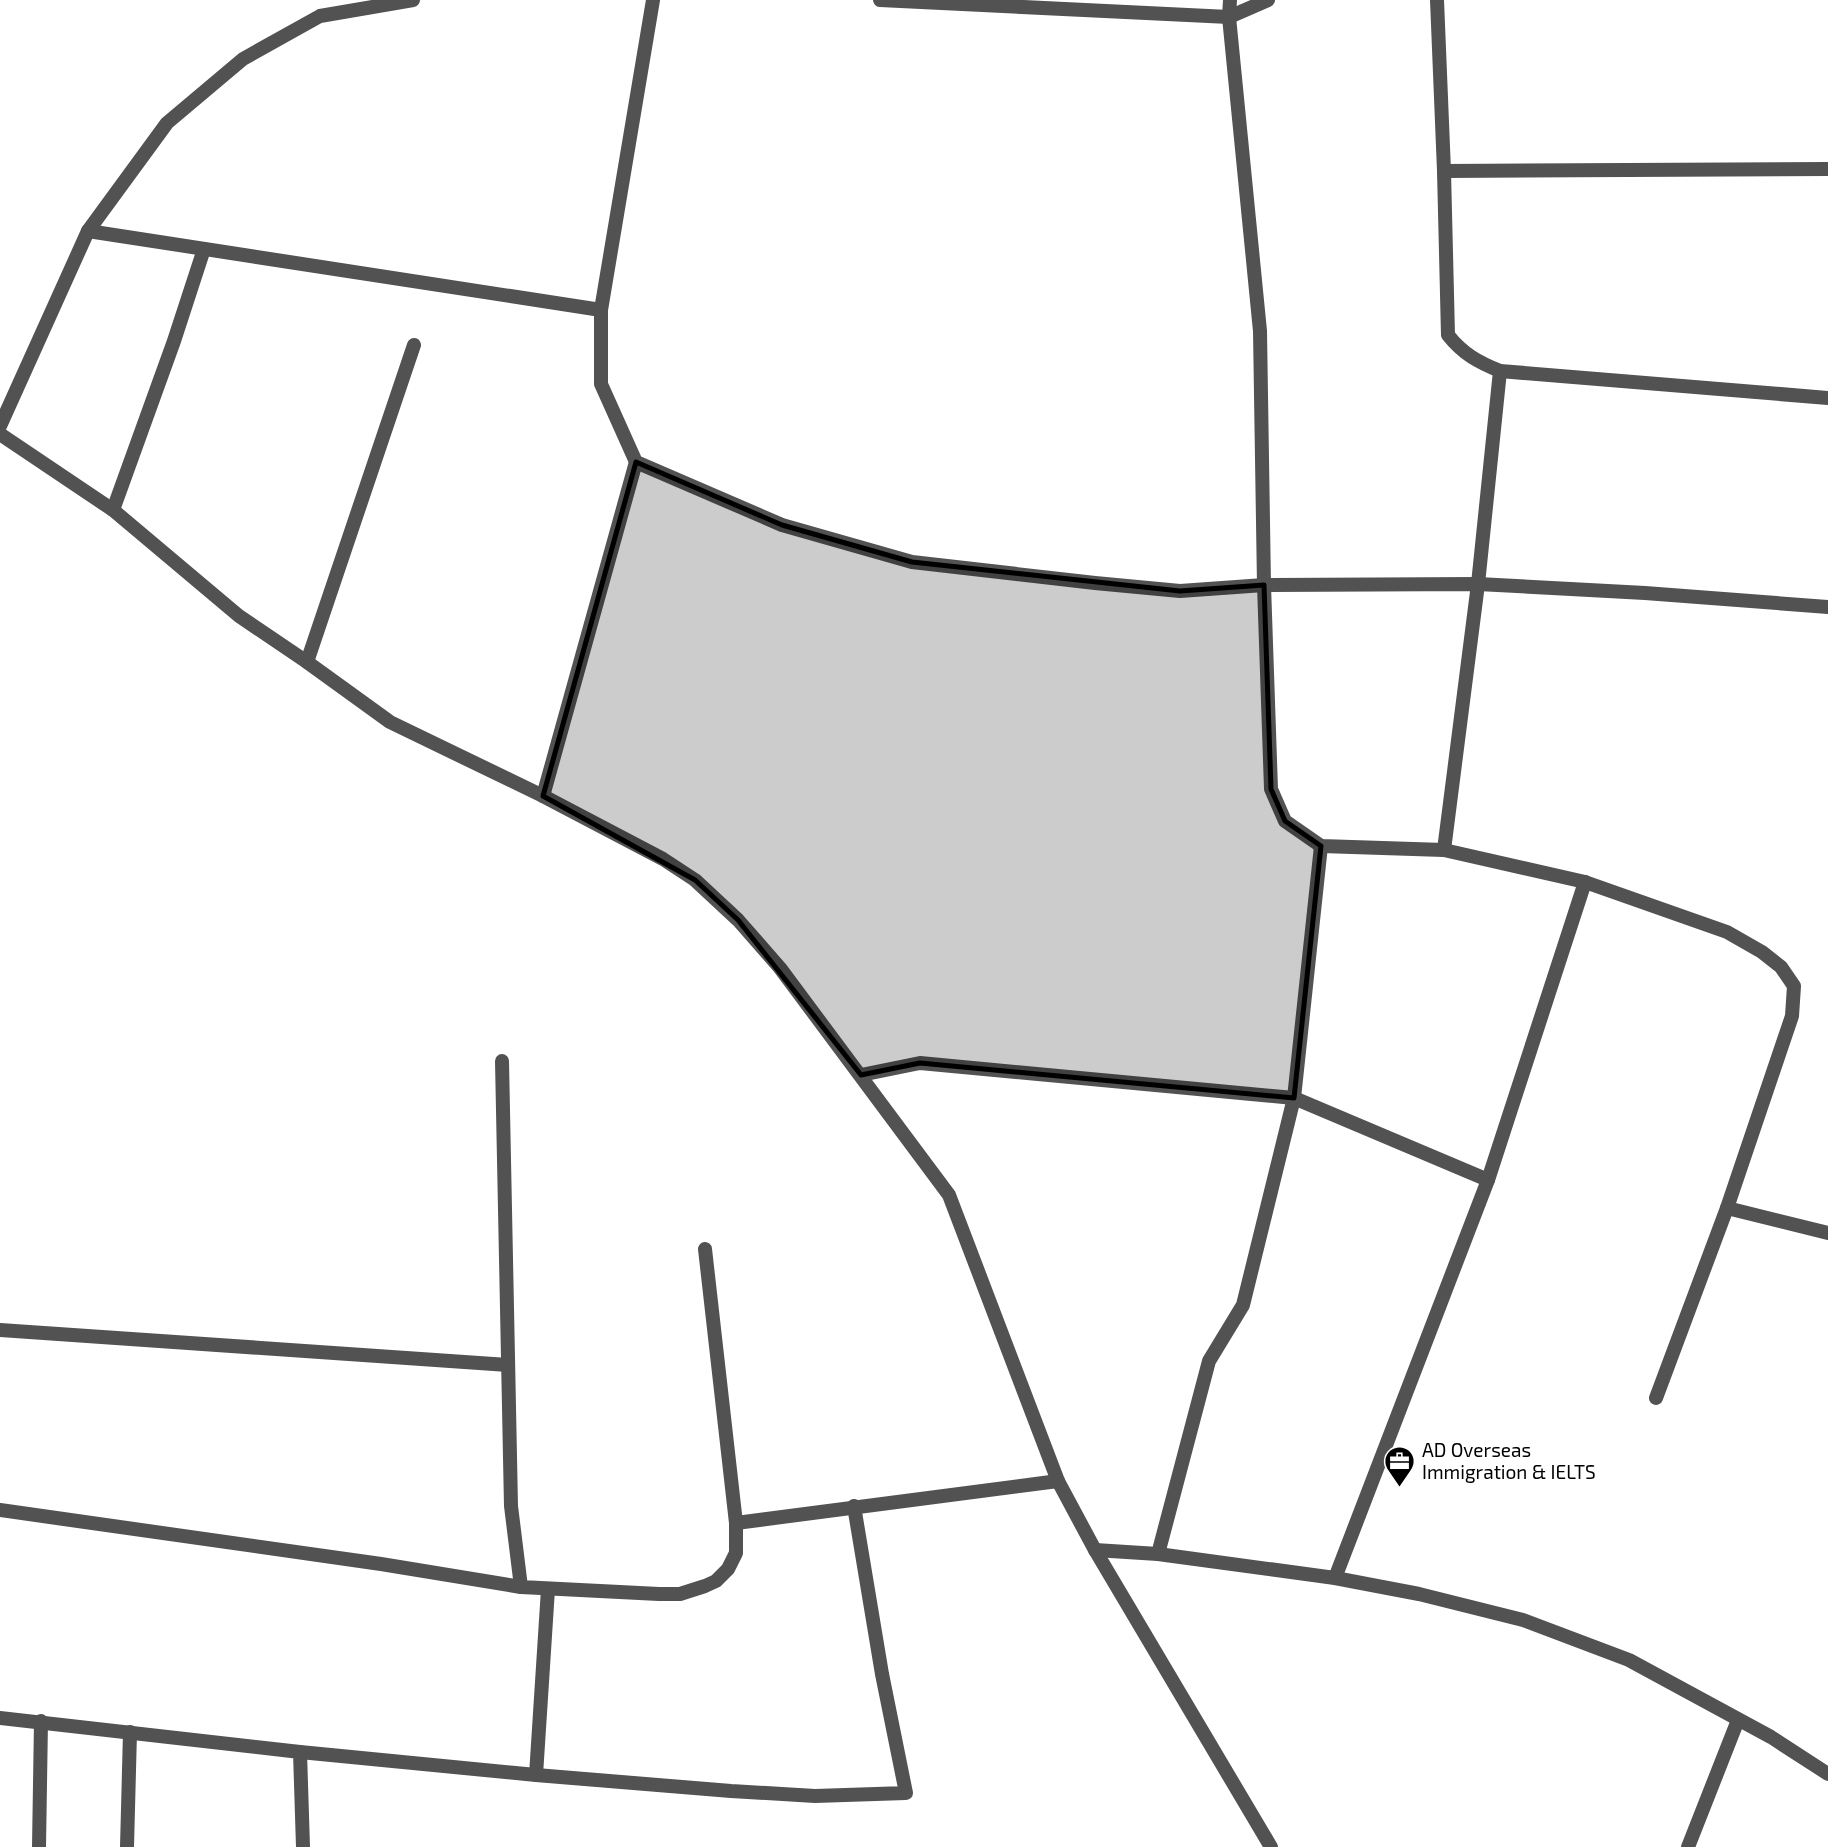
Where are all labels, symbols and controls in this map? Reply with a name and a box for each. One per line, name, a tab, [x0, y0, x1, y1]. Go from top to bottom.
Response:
place label: AD Overseas Immigration & IELTS	[1422, 1438, 1596, 1483]
office icon: AD Overseas Immigration & IELTS	[1382, 1444, 1416, 1488]

